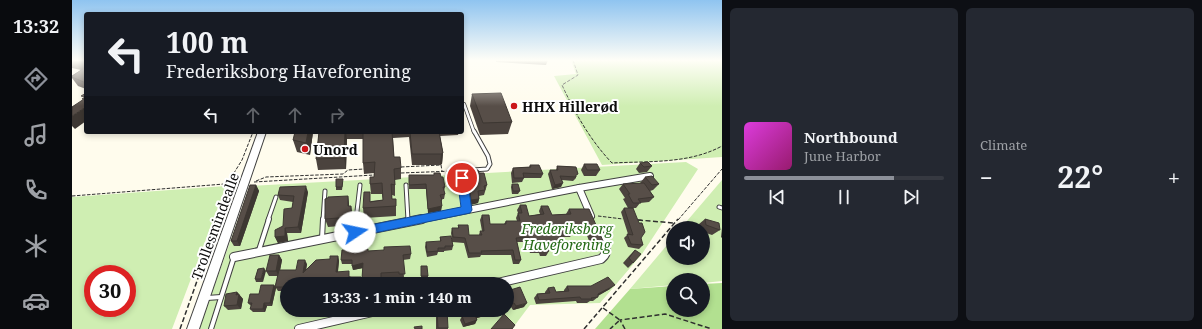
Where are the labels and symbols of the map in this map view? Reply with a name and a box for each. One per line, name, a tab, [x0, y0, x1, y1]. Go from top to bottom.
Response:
place label: HHX Hillerød	[522, 97, 618, 116]
marker: HHX Hillerød	[509, 101, 519, 111]
place label: Unord	[313, 140, 358, 159]
marker: Unord	[300, 144, 310, 154]
pin	[445, 161, 479, 195]
street label: Trollesmindealle	[187, 170, 243, 282]
position arrow	[334, 211, 376, 253]
park label: Frederiksborg Haveforening	[520, 219, 614, 254]
speed limit sign: 30	[84, 265, 136, 317]

